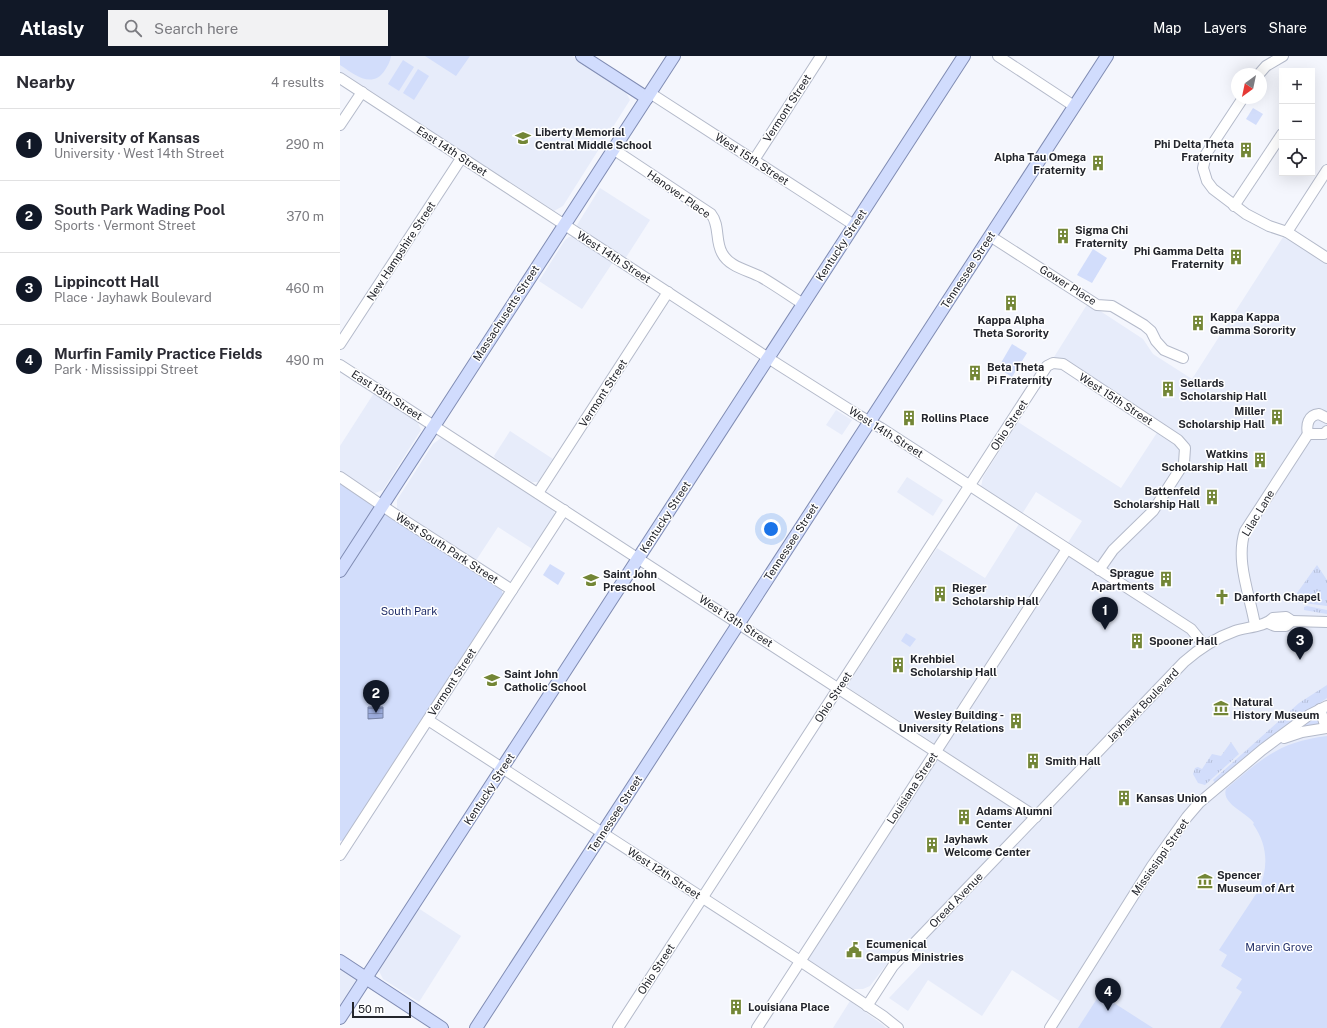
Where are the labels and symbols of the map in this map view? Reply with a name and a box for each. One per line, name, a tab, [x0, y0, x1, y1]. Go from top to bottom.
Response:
north arrow	[1231, 68, 1267, 104]
street label: Vermont Street	[761, 72, 813, 144]
street label: East 14th Street	[414, 124, 490, 178]
place label: Liberty Memorial Central Middle School	[535, 126, 652, 151]
school or university icon: Liberty Memorial Central Middle School	[514, 129, 532, 147]
street label: West 15th Street	[713, 131, 791, 187]
place label: Phi Delta Theta Fraternity	[1154, 138, 1235, 163]
building icon: Phi Delta Theta Fraternity	[1237, 141, 1255, 159]
place label: Alpha Tau Omega Fraternity	[994, 151, 1087, 176]
building icon: Alpha Tau Omega Fraternity	[1089, 154, 1107, 172]
street label: Hanover Place	[645, 168, 713, 220]
street label: New Hampshire Street	[364, 199, 438, 303]
street label: Kentucky Street	[813, 207, 869, 283]
place label: Sigma Chi Fraternity	[1075, 224, 1129, 249]
building icon: Sigma Chi Fraternity	[1054, 227, 1072, 245]
street label: West 14th Street	[575, 229, 653, 285]
street label: Tennessee Street	[939, 229, 997, 311]
place label: Phi Gamma Delta Fraternity	[1134, 245, 1225, 270]
building icon: Phi Gamma Delta Fraternity	[1227, 248, 1245, 266]
street label: Massachusetts Street	[471, 263, 541, 363]
street label: Gower Place	[1038, 263, 1098, 307]
building icon: Kappa Alpha Theta Sorority	[1002, 294, 1020, 312]
place label: Kappa Kappa Gamma Sorority	[1210, 311, 1297, 336]
place label: Kappa Alpha Theta Sorority	[973, 314, 1050, 339]
building icon: Kappa Kappa Gamma Sorority	[1189, 314, 1207, 332]
street label: Vermont Street	[577, 357, 629, 429]
place label: Beta Theta Pi Fraternity	[987, 361, 1053, 386]
building icon: Beta Theta Pi Fraternity	[966, 364, 984, 382]
street label: East 13th Street	[349, 368, 425, 422]
street label: West 15th Street	[1077, 371, 1155, 427]
place label: Sellards Scholarship Hall	[1180, 377, 1267, 402]
building icon: Sellards Scholarship Hall	[1159, 380, 1177, 398]
street label: Ohio Street	[988, 397, 1030, 453]
street label: West 14th Street	[847, 404, 925, 460]
place label: Miller Scholarship Hall	[1178, 405, 1265, 430]
building icon: Miller Scholarship Hall	[1268, 408, 1286, 426]
building icon: Rollins Place	[900, 409, 918, 427]
place label: Rollins Place	[921, 412, 989, 424]
place label: Watkins Scholarship Hall	[1161, 448, 1248, 473]
building icon: Watkins Scholarship Hall	[1251, 451, 1269, 469]
street label: Kentucky Street	[637, 479, 693, 555]
place label: Battenfeld Scholarship Hall	[1113, 485, 1200, 510]
building icon: Battenfeld Scholarship Hall	[1203, 488, 1221, 506]
street label: Lilac Lane	[1239, 488, 1277, 538]
street label: Tennessee Street	[762, 501, 820, 583]
street label: West South Park Street	[393, 510, 501, 586]
your location	[761, 519, 781, 539]
place label: Sprague Apartments	[1091, 567, 1154, 592]
place label: Saint John Preschool	[603, 568, 657, 593]
building icon: Sprague Apartments	[1157, 570, 1175, 588]
school or university icon: Saint John Preschool	[582, 571, 600, 589]
place label: Rieger Scholarship Hall	[952, 582, 1039, 607]
building icon: Rieger Scholarship Hall	[931, 585, 949, 603]
church icon: Danforth Chapel	[1213, 588, 1231, 606]
place label: Danforth Chapel	[1234, 591, 1321, 603]
street label: West 13th Street	[697, 593, 775, 649]
pin: 1	[1092, 597, 1118, 630]
park label: South Park	[381, 605, 437, 617]
pin: 3	[1287, 627, 1313, 660]
building icon: Spooner Hall	[1128, 632, 1146, 650]
place label: Spooner Hall	[1149, 635, 1218, 647]
street label: Vermont Street	[426, 646, 478, 718]
place label: Krehbiel Scholarship Hall	[910, 653, 997, 678]
building icon: Krehbiel Scholarship Hall	[889, 656, 907, 674]
street label: Jayhawk Boulevard	[1105, 666, 1181, 744]
place label: Saint John Catholic School	[504, 668, 587, 693]
street label: Ohio Street	[812, 669, 854, 725]
school or university icon: Saint John Catholic School	[483, 671, 501, 689]
pin: 2	[363, 680, 389, 713]
place label: Natural History Museum	[1233, 696, 1319, 721]
museum icon: Natural History Museum	[1212, 699, 1230, 717]
place label: Wesley Building - University Relations	[899, 709, 1004, 734]
building icon: Wesley Building - University Relations	[1007, 712, 1025, 730]
street label: Louisiana Street	[884, 750, 940, 826]
street label: Kentucky Street	[461, 751, 517, 827]
building icon: Smith Hall	[1024, 752, 1042, 770]
place label: Smith Hall	[1045, 755, 1101, 767]
street label: Tennessee Street	[586, 773, 644, 855]
building icon: Kansas Union	[1115, 789, 1133, 807]
place label: Kansas Union	[1136, 792, 1207, 804]
place label: Adams Alumni Center	[976, 805, 1052, 830]
building icon: Adams Alumni Center	[955, 808, 973, 826]
street label: Mississippi Street	[1129, 816, 1191, 898]
place label: Jayhawk Welcome Center	[944, 833, 1031, 858]
building icon: Jayhawk Welcome Center	[923, 836, 941, 854]
street label: West 12th Street	[625, 845, 703, 901]
place label: Spencer Museum of Art	[1217, 869, 1295, 894]
street label: Oread Avenue	[927, 870, 985, 930]
museum icon: Spencer Museum of Art	[1196, 872, 1214, 890]
place label: Ecumenical Campus Ministries	[866, 938, 964, 963]
street label: Ohio Street	[635, 941, 677, 997]
public building icon: Ecumenical Campus Ministries	[845, 941, 863, 959]
park label: Marvin Grove	[1245, 941, 1313, 953]
pin: 4	[1095, 978, 1121, 1011]
building icon: Louisiana Place	[727, 998, 745, 1016]
scale bar	[352, 1000, 411, 1019]
place label: Louisiana Place	[748, 1001, 830, 1013]

